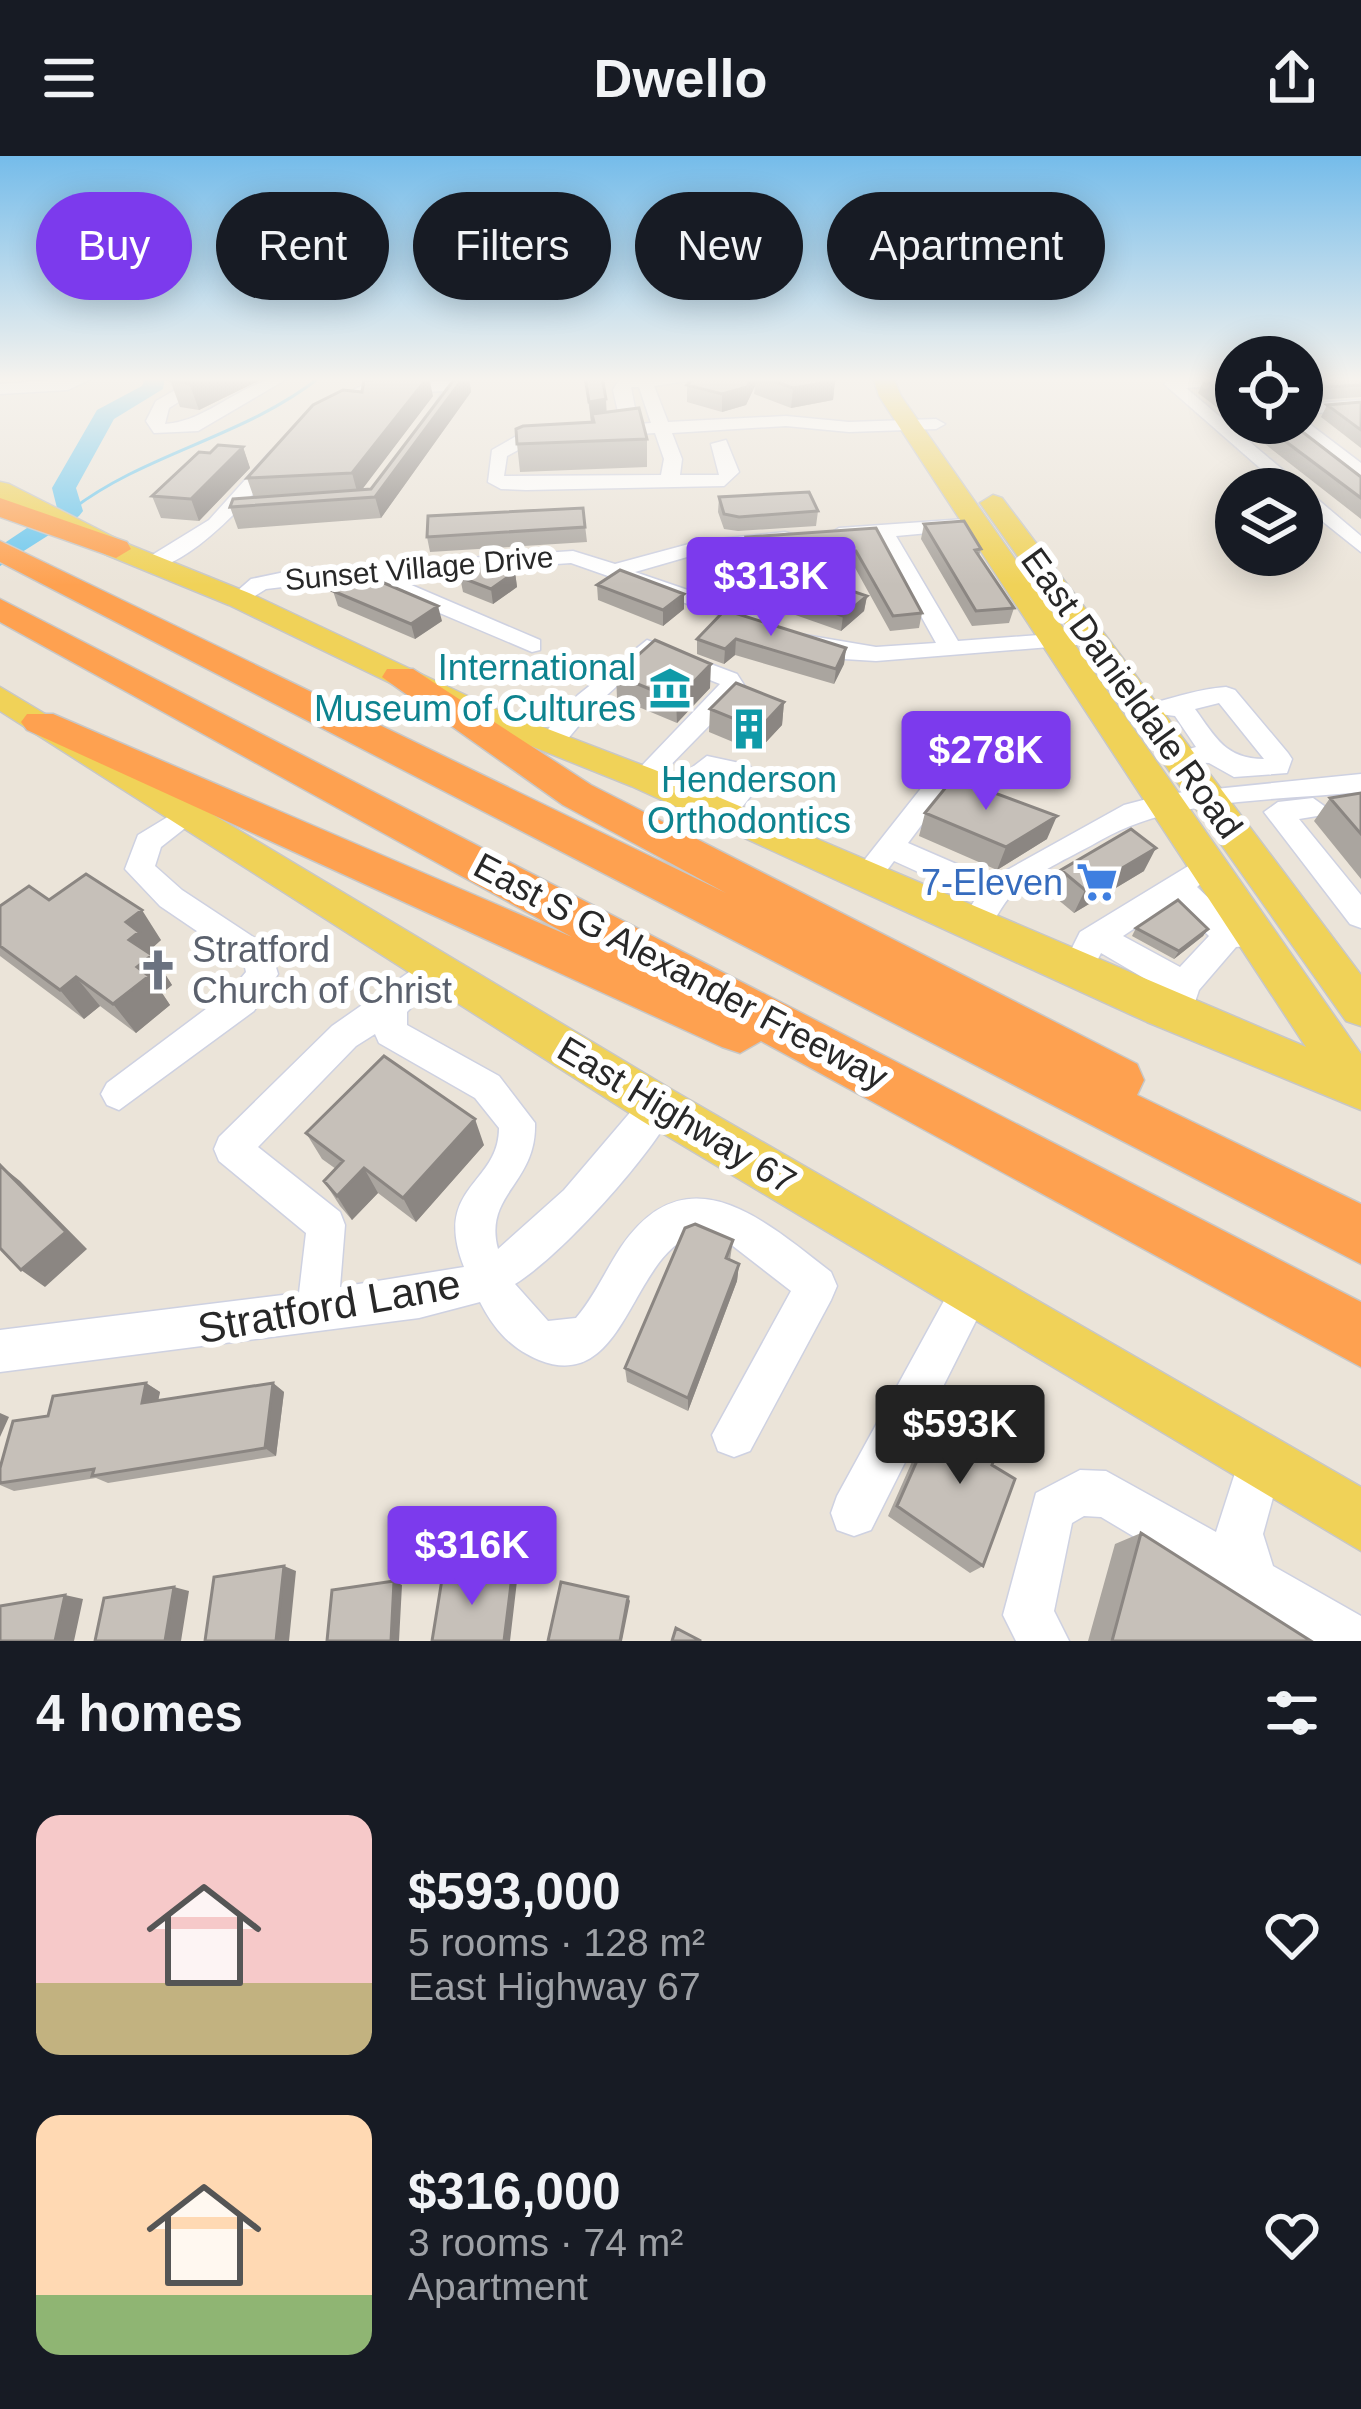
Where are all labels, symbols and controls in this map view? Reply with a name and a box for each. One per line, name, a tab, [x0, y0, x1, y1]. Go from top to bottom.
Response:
icon: menu	[36, 45, 102, 111]
icon: share	[1259, 45, 1325, 111]
text: Dwello	[593, 48, 768, 108]
chip: Buy	[36, 192, 192, 300]
chip: Rent	[216, 192, 389, 300]
chip: Filters	[413, 192, 611, 300]
chip: New	[635, 192, 803, 300]
chip: Apartment	[827, 192, 1105, 300]
map controls	[1215, 336, 1323, 576]
button: locate	[1215, 336, 1323, 444]
button: layers	[1215, 468, 1323, 576]
pin: $313K	[687, 537, 855, 639]
street label: Sunset Village Drive	[283, 540, 555, 596]
street label: East Danieldale Road	[1013, 540, 1251, 846]
text: $313K	[714, 554, 828, 597]
place label: International Museum of Cultures	[314, 647, 636, 729]
museum icon: International Museum of Cultures	[647, 665, 693, 711]
building icon: Henderson Orthodontics	[726, 706, 772, 752]
pin: $278K	[902, 711, 1070, 813]
text: $278K	[929, 728, 1043, 771]
place label: Henderson Orthodontics	[647, 759, 851, 841]
street label: East S G Alexander Freeway	[467, 844, 895, 1098]
supermarket icon: 7-Eleven	[1074, 859, 1120, 905]
place label: 7-Eleven	[921, 862, 1063, 903]
place label: Stratford Church of Christ	[192, 929, 452, 1011]
church icon: Stratford Church of Christ	[135, 947, 181, 993]
street label: East Highway 67	[551, 1028, 803, 1202]
street label: Stratford Lane	[194, 1260, 464, 1352]
pin: $593K	[876, 1385, 1044, 1487]
text: $593K	[903, 1402, 1017, 1445]
pin: $316K	[388, 1506, 556, 1608]
text: $316K	[415, 1523, 529, 1566]
icon: filters	[1259, 1680, 1325, 1746]
text: 4 homes	[36, 1685, 243, 1742]
icon: home	[132, 1863, 276, 2007]
text: $593,000	[408, 1863, 621, 1920]
icon: heart	[1259, 1902, 1325, 1968]
text: 5 rooms · 128 m²	[408, 1921, 705, 1964]
text: East Highway 67	[408, 1965, 701, 2008]
icon: home	[132, 2163, 276, 2307]
text: $316,000	[408, 2163, 621, 2220]
icon: heart	[1259, 2202, 1325, 2268]
text: 3 rooms · 74 m²	[408, 2221, 683, 2264]
text: Apartment	[408, 2265, 588, 2308]

